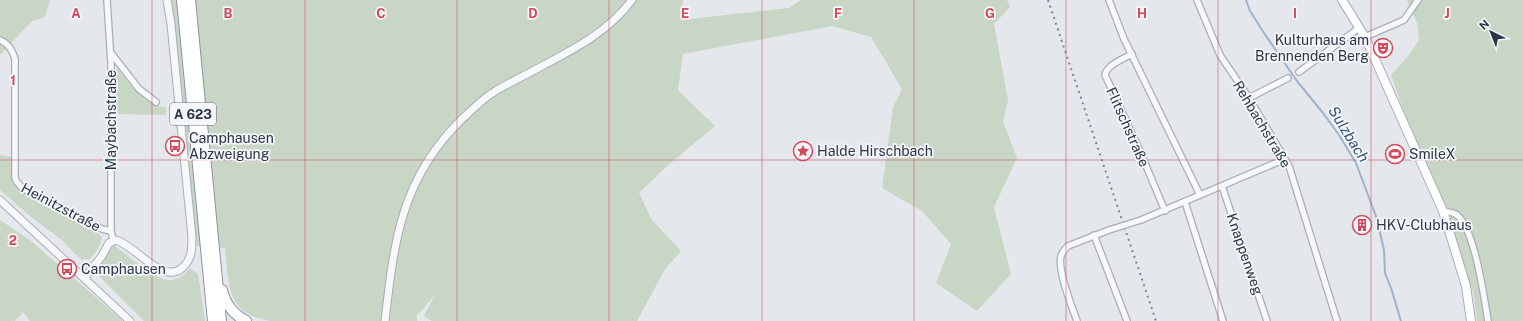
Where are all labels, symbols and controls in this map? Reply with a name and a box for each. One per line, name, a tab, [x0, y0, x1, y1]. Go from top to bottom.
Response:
text: A	[71, 6, 81, 21]
text: B	[224, 6, 233, 21]
text: C	[376, 6, 386, 21]
text: D	[528, 6, 538, 21]
text: E	[681, 6, 689, 21]
text: F	[834, 6, 842, 21]
text: G	[985, 6, 995, 21]
text: H	[1137, 6, 1147, 21]
text: I	[1293, 6, 1297, 21]
text: J	[1444, 6, 1450, 21]
north arrow	[1471, 12, 1511, 52]
text: N	[1477, 17, 1491, 32]
place label: Kulturhaus am Brennenden Berg	[1255, 32, 1369, 64]
theatre icon: Kulturhaus am Brennenden Berg	[1372, 37, 1394, 59]
street label: Maybachstraße	[103, 70, 119, 170]
text: 1	[10, 73, 16, 88]
street label: Rehbachstraße	[1230, 78, 1294, 170]
street label: Flitschstraße	[1103, 85, 1153, 169]
road number: A 623	[170, 103, 216, 125]
water label: Sulzbach	[1325, 103, 1373, 165]
place label: Camphausen Abzweigung	[189, 130, 274, 162]
bus stop icon: Camphausen Abzweigung	[164, 135, 186, 157]
place icon: Halde Hirschbach	[792, 140, 814, 162]
place label: Halde Hirschbach	[817, 143, 933, 159]
sports icon: SmileX	[1384, 143, 1406, 165]
place label: SmileX	[1409, 146, 1456, 162]
street label: Heinitzstraße	[19, 179, 103, 235]
street label: Knappenweg	[1224, 211, 1267, 297]
building icon: HKV-Clubhaus	[1351, 214, 1373, 236]
place label: HKV-Clubhaus	[1376, 217, 1472, 233]
text: 2	[9, 233, 17, 248]
bus stop icon: Camphausen	[56, 258, 78, 280]
place label: Camphausen	[81, 261, 166, 277]

